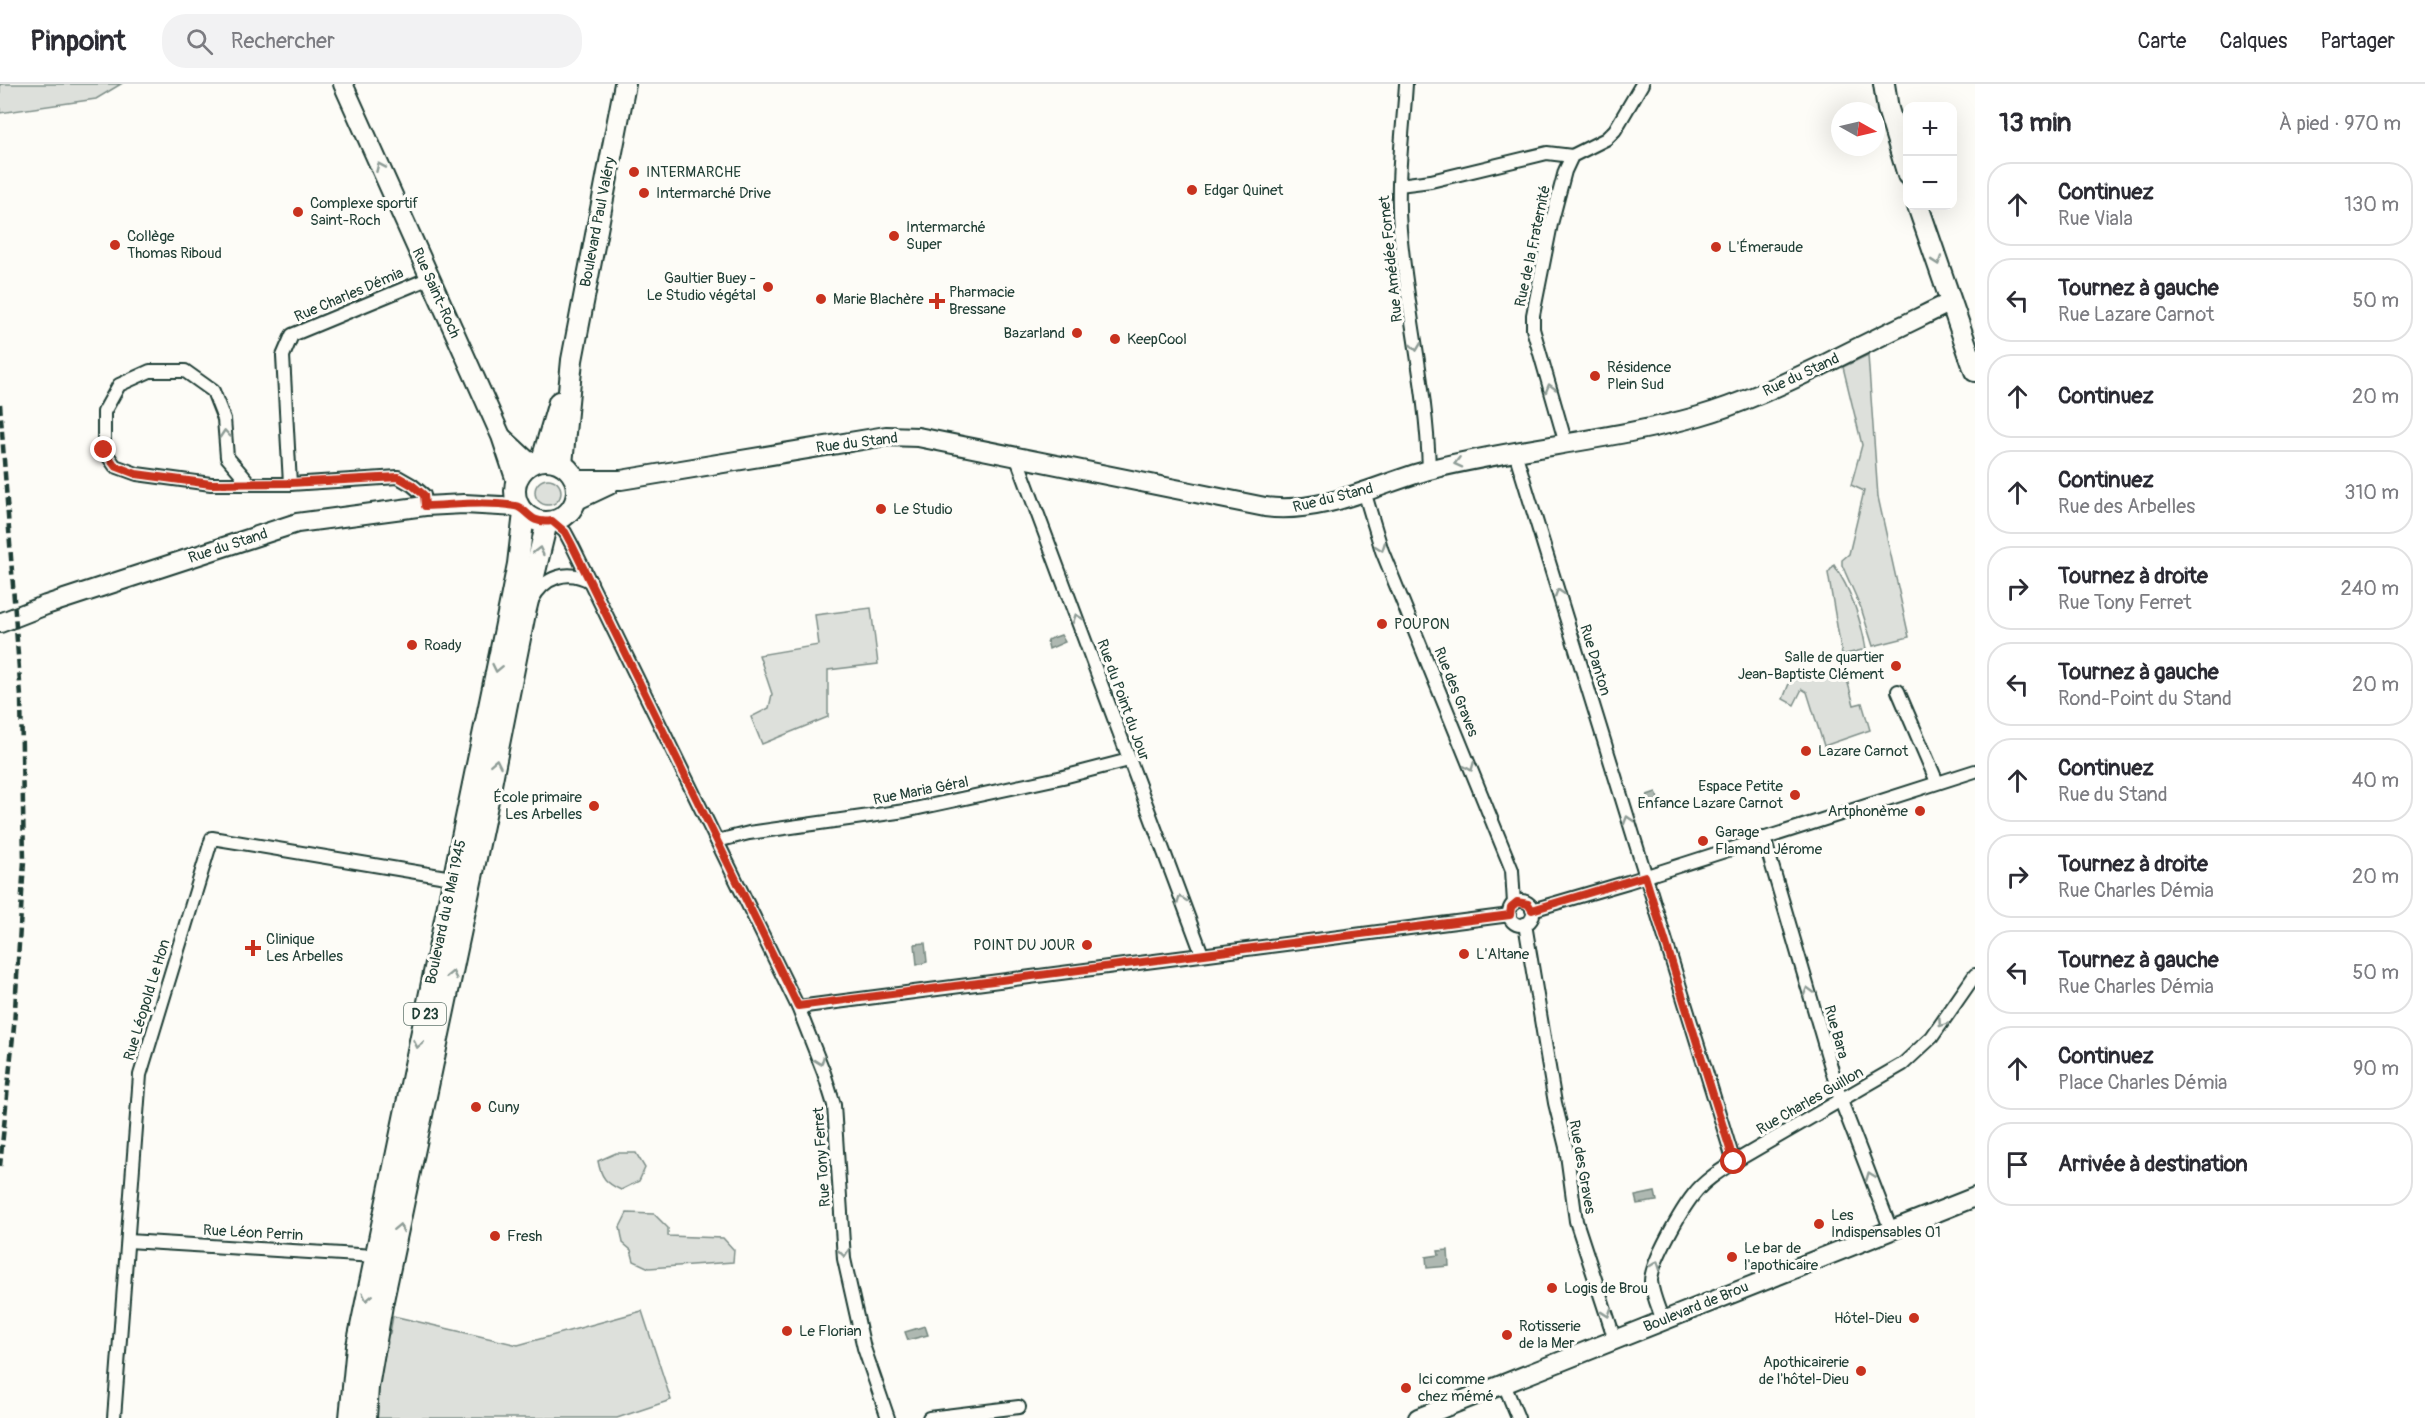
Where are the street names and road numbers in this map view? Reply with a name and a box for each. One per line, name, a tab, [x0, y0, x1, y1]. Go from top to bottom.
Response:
street label: Boulevard Paul Valéry	[576, 155, 620, 289]
street label: Rue de la Fraternité	[1511, 184, 1555, 308]
street label: Rue Amédée Fornet	[1375, 194, 1407, 323]
street label: Rue Saint-Roch	[408, 245, 464, 341]
street label: Rue Charles Démia	[292, 263, 406, 327]
street label: Rue du Stand	[1760, 349, 1842, 401]
street label: Rue du Stand	[815, 429, 899, 457]
street label: Rue du Stand	[1291, 479, 1375, 517]
street label: Rue du Stand	[186, 524, 270, 568]
street label: Rue Danton	[1575, 622, 1615, 698]
street label: Rue du Point du Jour	[1092, 637, 1154, 764]
street label: Rue des Graves	[1429, 644, 1483, 740]
street label: Rue Maria Géral	[872, 772, 970, 810]
street label: Boulevard du 8 Mai 1945	[421, 838, 471, 986]
street label: Rue Léopold Le Hon	[120, 937, 174, 1063]
road number: D 23	[404, 1003, 446, 1025]
street label: Rue Bara	[1819, 1003, 1853, 1061]
street label: Rue Charles Guillon	[1753, 1063, 1867, 1139]
street label: Rue Tony Ferret	[809, 1105, 835, 1208]
street label: Rue des Graves	[1564, 1119, 1600, 1216]
street label: Rue Léon Perrin	[202, 1221, 304, 1245]
street label: Boulevard de Brou	[1641, 1277, 1751, 1337]

